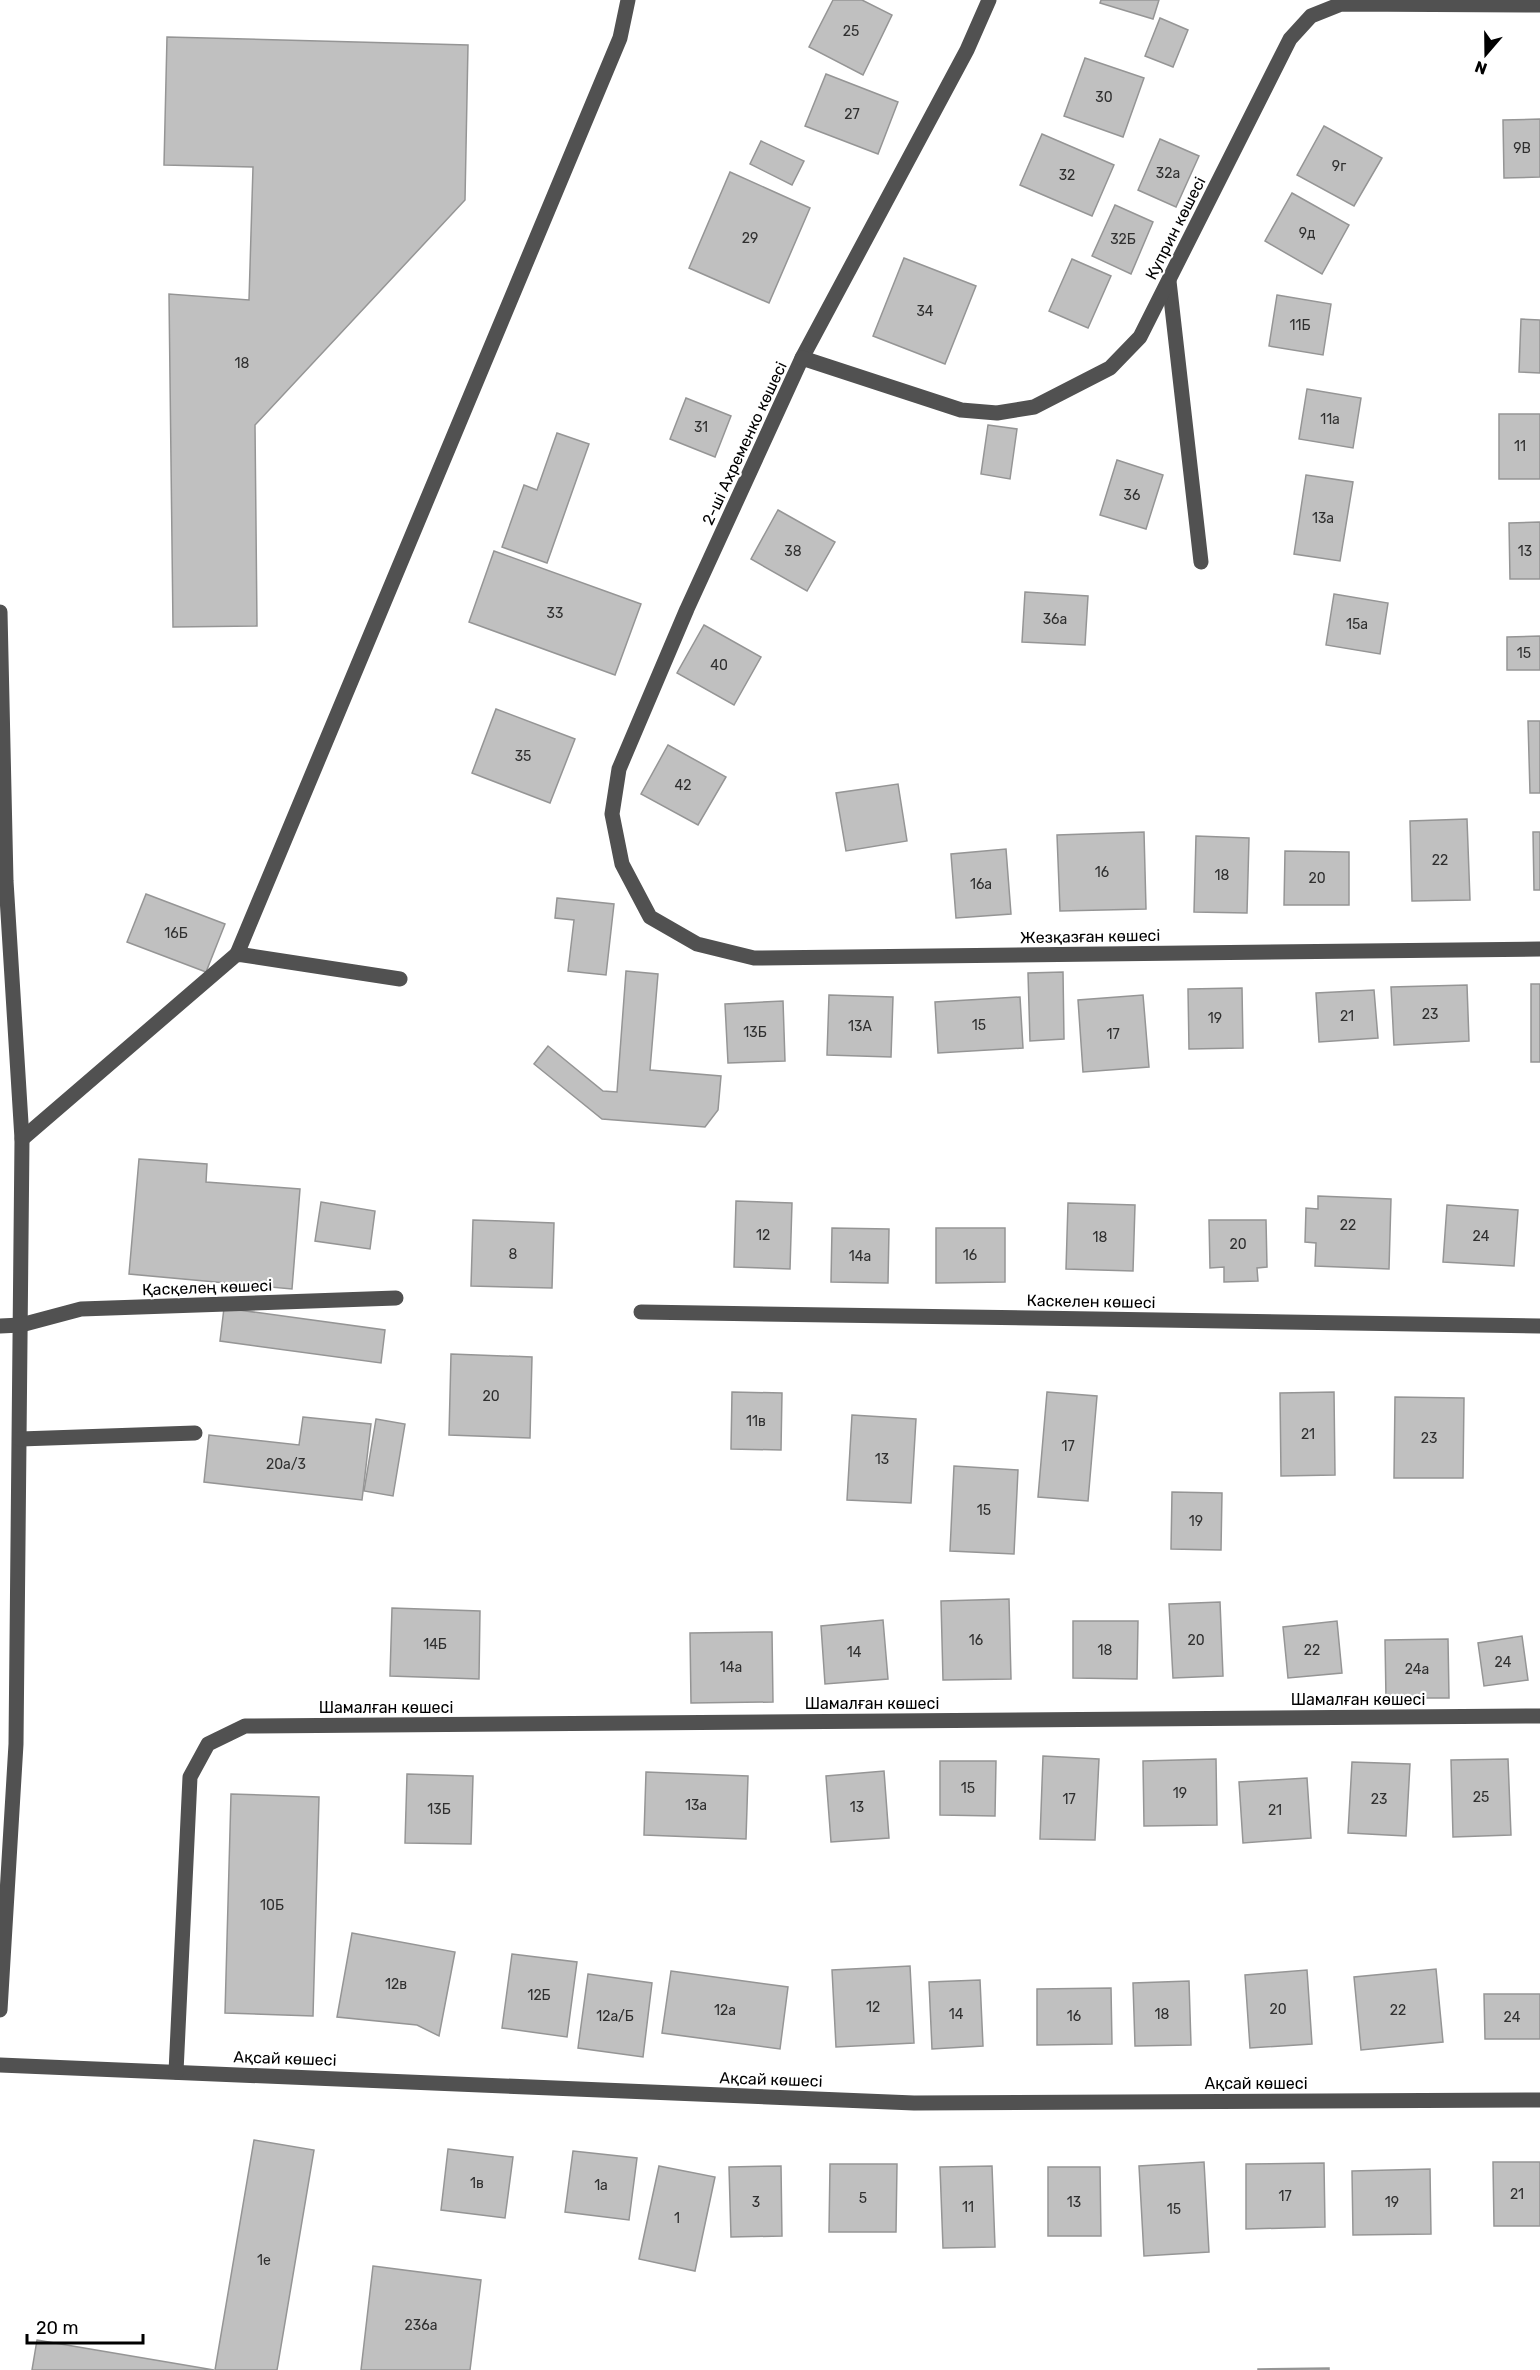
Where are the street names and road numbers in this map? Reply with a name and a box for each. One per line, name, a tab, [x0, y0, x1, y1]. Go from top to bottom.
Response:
street label: Куприн көшесі	[1141, 174, 1209, 283]
street label: 2-ші Ахременко көшесі	[698, 359, 791, 528]
street label: Жезқазған көшесі	[1020, 926, 1160, 947]
street label: Қасқелең көшесі	[142, 1276, 272, 1299]
street label: Каскелен көшесі	[1026, 1291, 1156, 1312]
street label: Шамалған көшесі	[1291, 1690, 1425, 1709]
street label: Шамалған көшесі	[805, 1694, 939, 1713]
street label: Шамалған көшесі	[319, 1698, 453, 1717]
street label: Ақсай көшесі	[233, 2047, 337, 2070]
street label: Ақсай көшесі	[719, 2068, 823, 2091]
street label: Ақсай көшесі	[1204, 2074, 1308, 2093]

